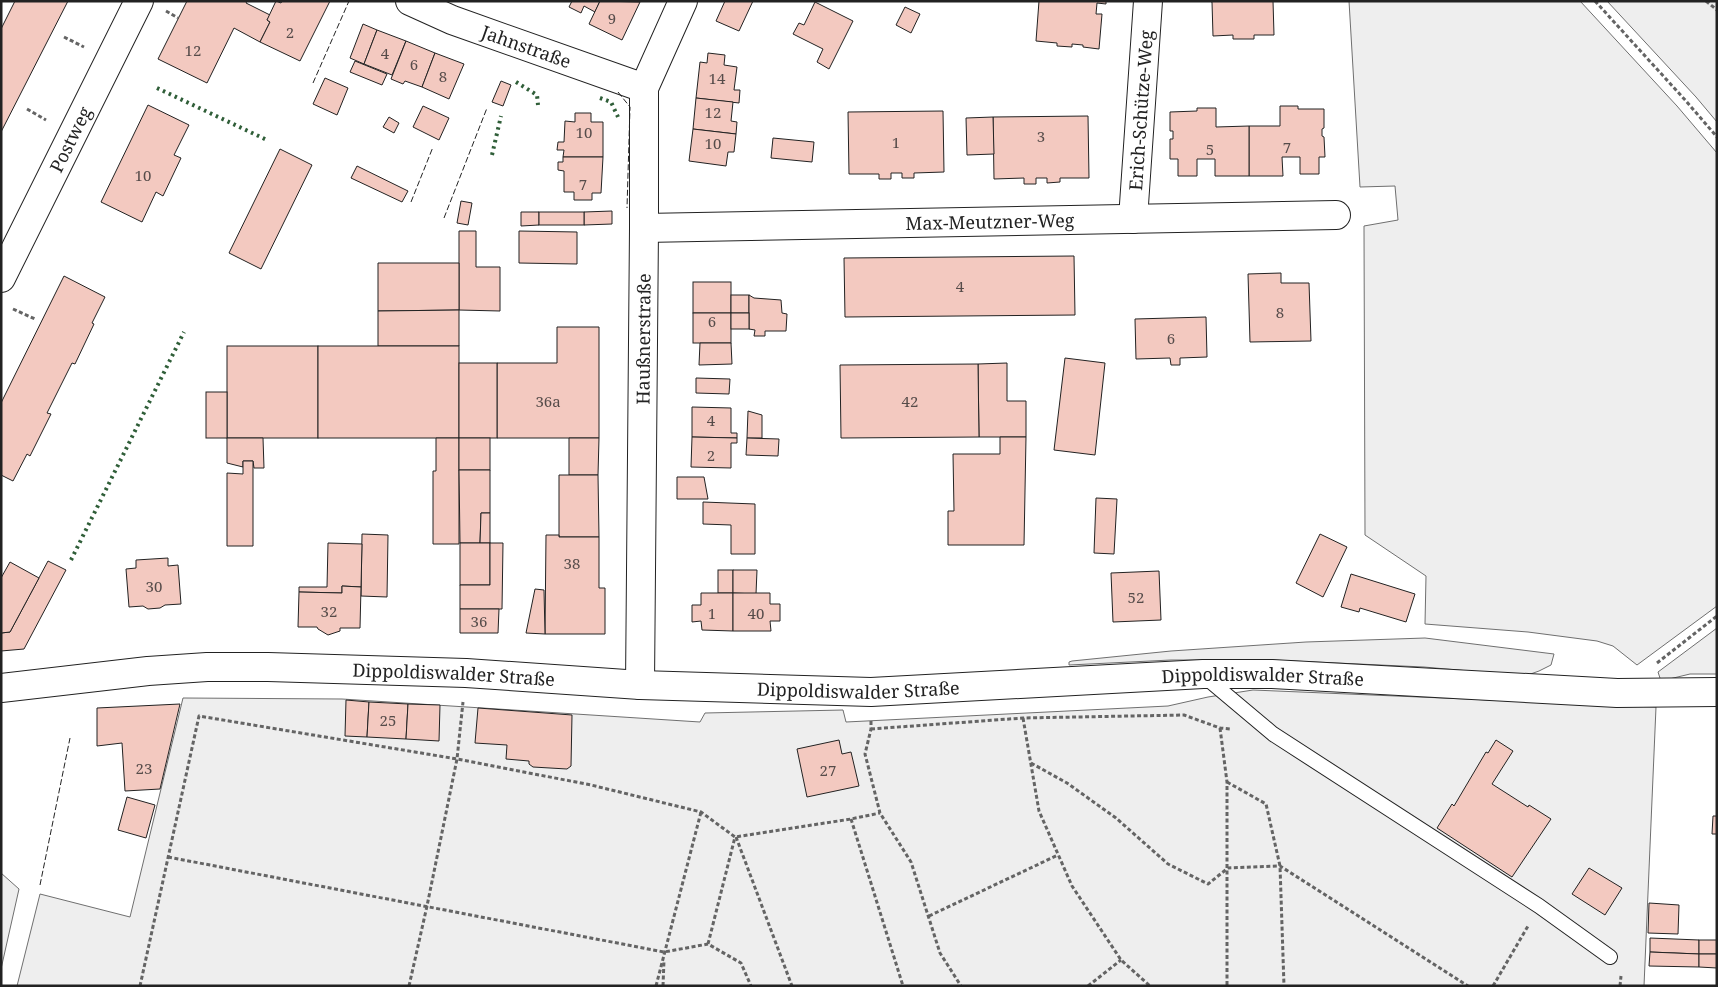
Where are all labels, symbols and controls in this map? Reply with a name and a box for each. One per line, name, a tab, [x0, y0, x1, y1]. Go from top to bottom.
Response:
house number: 9	[608, 8, 616, 28]
street label: Jahnstraße	[477, 19, 575, 73]
house number: 2	[286, 22, 294, 42]
street label: Erich-Schütze-Weg	[1123, 29, 1158, 191]
house number: 12	[185, 40, 201, 60]
house number: 4	[381, 43, 390, 63]
house number: 6	[410, 54, 418, 74]
house number: 8	[439, 66, 447, 86]
house number: 14	[709, 68, 726, 88]
street label: Postweg	[44, 102, 97, 176]
house number: 12	[705, 102, 721, 122]
house number: 10	[576, 122, 592, 142]
house number: 3	[1037, 126, 1045, 146]
house number: 1	[892, 132, 900, 152]
house number: 10	[705, 133, 721, 153]
house number: 7	[1283, 137, 1291, 157]
house number: 5	[1206, 139, 1214, 159]
house number: 10	[135, 165, 151, 185]
house number: 7	[579, 174, 587, 194]
street label: Max-Meutzner-Weg	[905, 208, 1075, 235]
street label: Haußnerstraße	[630, 273, 656, 405]
house number: 4	[956, 276, 965, 296]
house number: 8	[1276, 302, 1284, 322]
house number: 6	[708, 311, 716, 331]
house number: 6	[1167, 328, 1175, 348]
house number: 36a	[535, 391, 561, 411]
house number: 42	[902, 391, 918, 411]
house number: 4	[707, 410, 716, 430]
house number: 2	[707, 445, 715, 465]
house number: 38	[564, 553, 580, 573]
house number: 30	[146, 576, 162, 596]
house number: 52	[1128, 587, 1144, 607]
house number: 32	[321, 601, 337, 621]
house number: 1	[708, 603, 716, 623]
house number: 40	[748, 603, 764, 623]
house number: 36	[471, 611, 487, 631]
street label: Dippoldiswalder Straße	[352, 658, 556, 691]
street label: Dippoldiswalder Straße	[1161, 662, 1365, 691]
street label: Dippoldiswalder Straße	[757, 675, 960, 704]
house number: 25	[380, 710, 396, 730]
house number: 23	[136, 758, 152, 778]
house number: 27	[820, 760, 836, 780]

